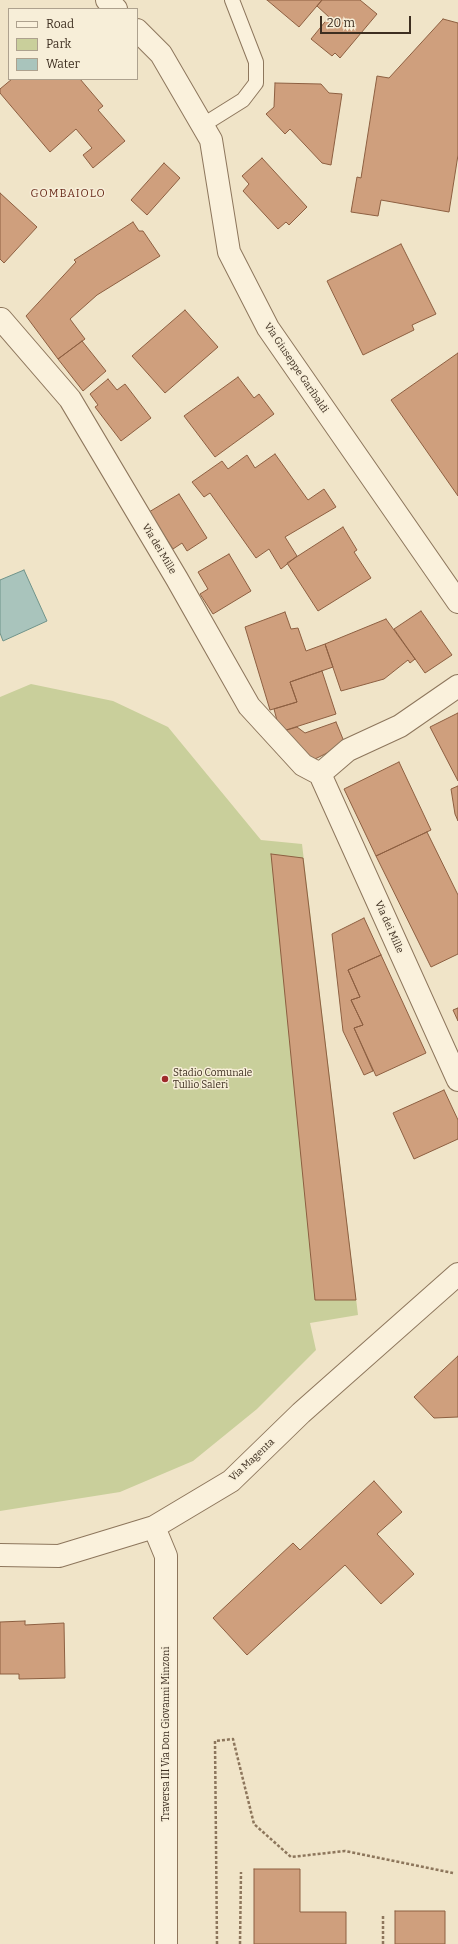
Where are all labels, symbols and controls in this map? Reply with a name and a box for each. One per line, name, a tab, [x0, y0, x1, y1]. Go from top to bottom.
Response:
legend	[8, 8, 138, 80]
scale bar	[322, 8, 413, 34]
text: 20 m	[327, 16, 355, 30]
text: Road	[46, 17, 74, 31]
text: Park	[46, 37, 71, 51]
text: Water	[46, 57, 80, 71]
district label: GOMBAIOLO	[30, 187, 106, 201]
street label: Via Giuseppe Garibaldi	[261, 321, 331, 415]
street label: Via dei Mille	[139, 522, 179, 576]
street label: Via dei Mille	[372, 899, 406, 955]
place label: Stadio Comunale Tullio Saleri	[173, 1067, 252, 1090]
marker: Stadio Comunale Tullio Saleri	[160, 1074, 170, 1084]
street label: Via Magenta	[227, 1436, 277, 1484]
street label: Traversa III Via Don Giovanni Minzoni	[160, 1647, 172, 1821]

